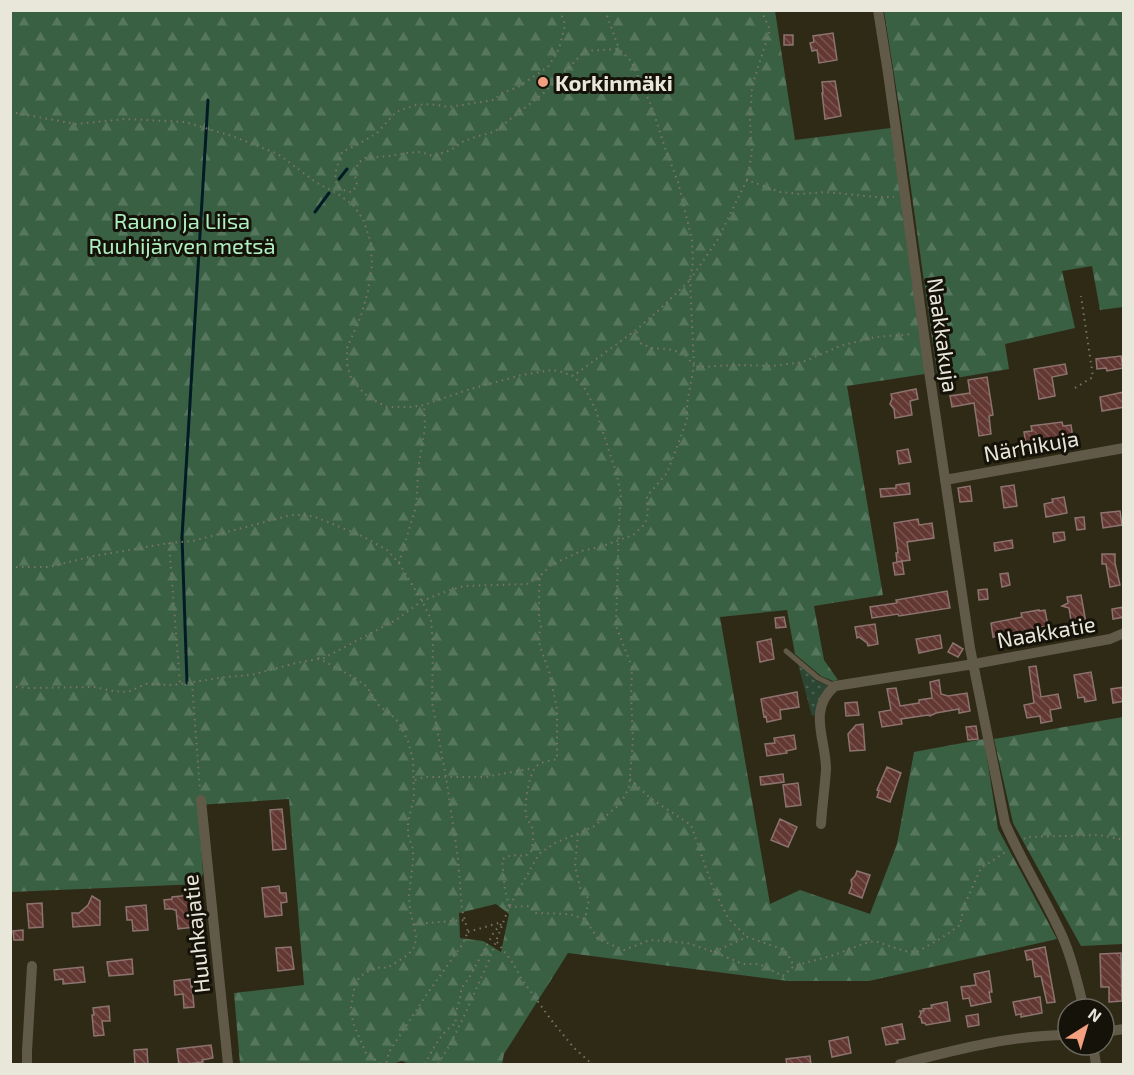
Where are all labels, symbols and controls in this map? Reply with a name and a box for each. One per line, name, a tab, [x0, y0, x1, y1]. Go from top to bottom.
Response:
place label: Korkinmäki	[555, 69, 673, 95]
marker: Korkinmäki	[536, 75, 550, 89]
park label: Rauno ja Liisa Ruuhijärven metsä	[88, 207, 276, 259]
street label: Naakkakuja	[922, 276, 965, 394]
street label: Närhikuja	[981, 424, 1081, 467]
street label: Naakkatie	[995, 610, 1097, 652]
street label: Huuhkajatie	[176, 873, 215, 995]
north arrow	[1056, 997, 1116, 1057]
text: N	[1085, 1004, 1106, 1026]

